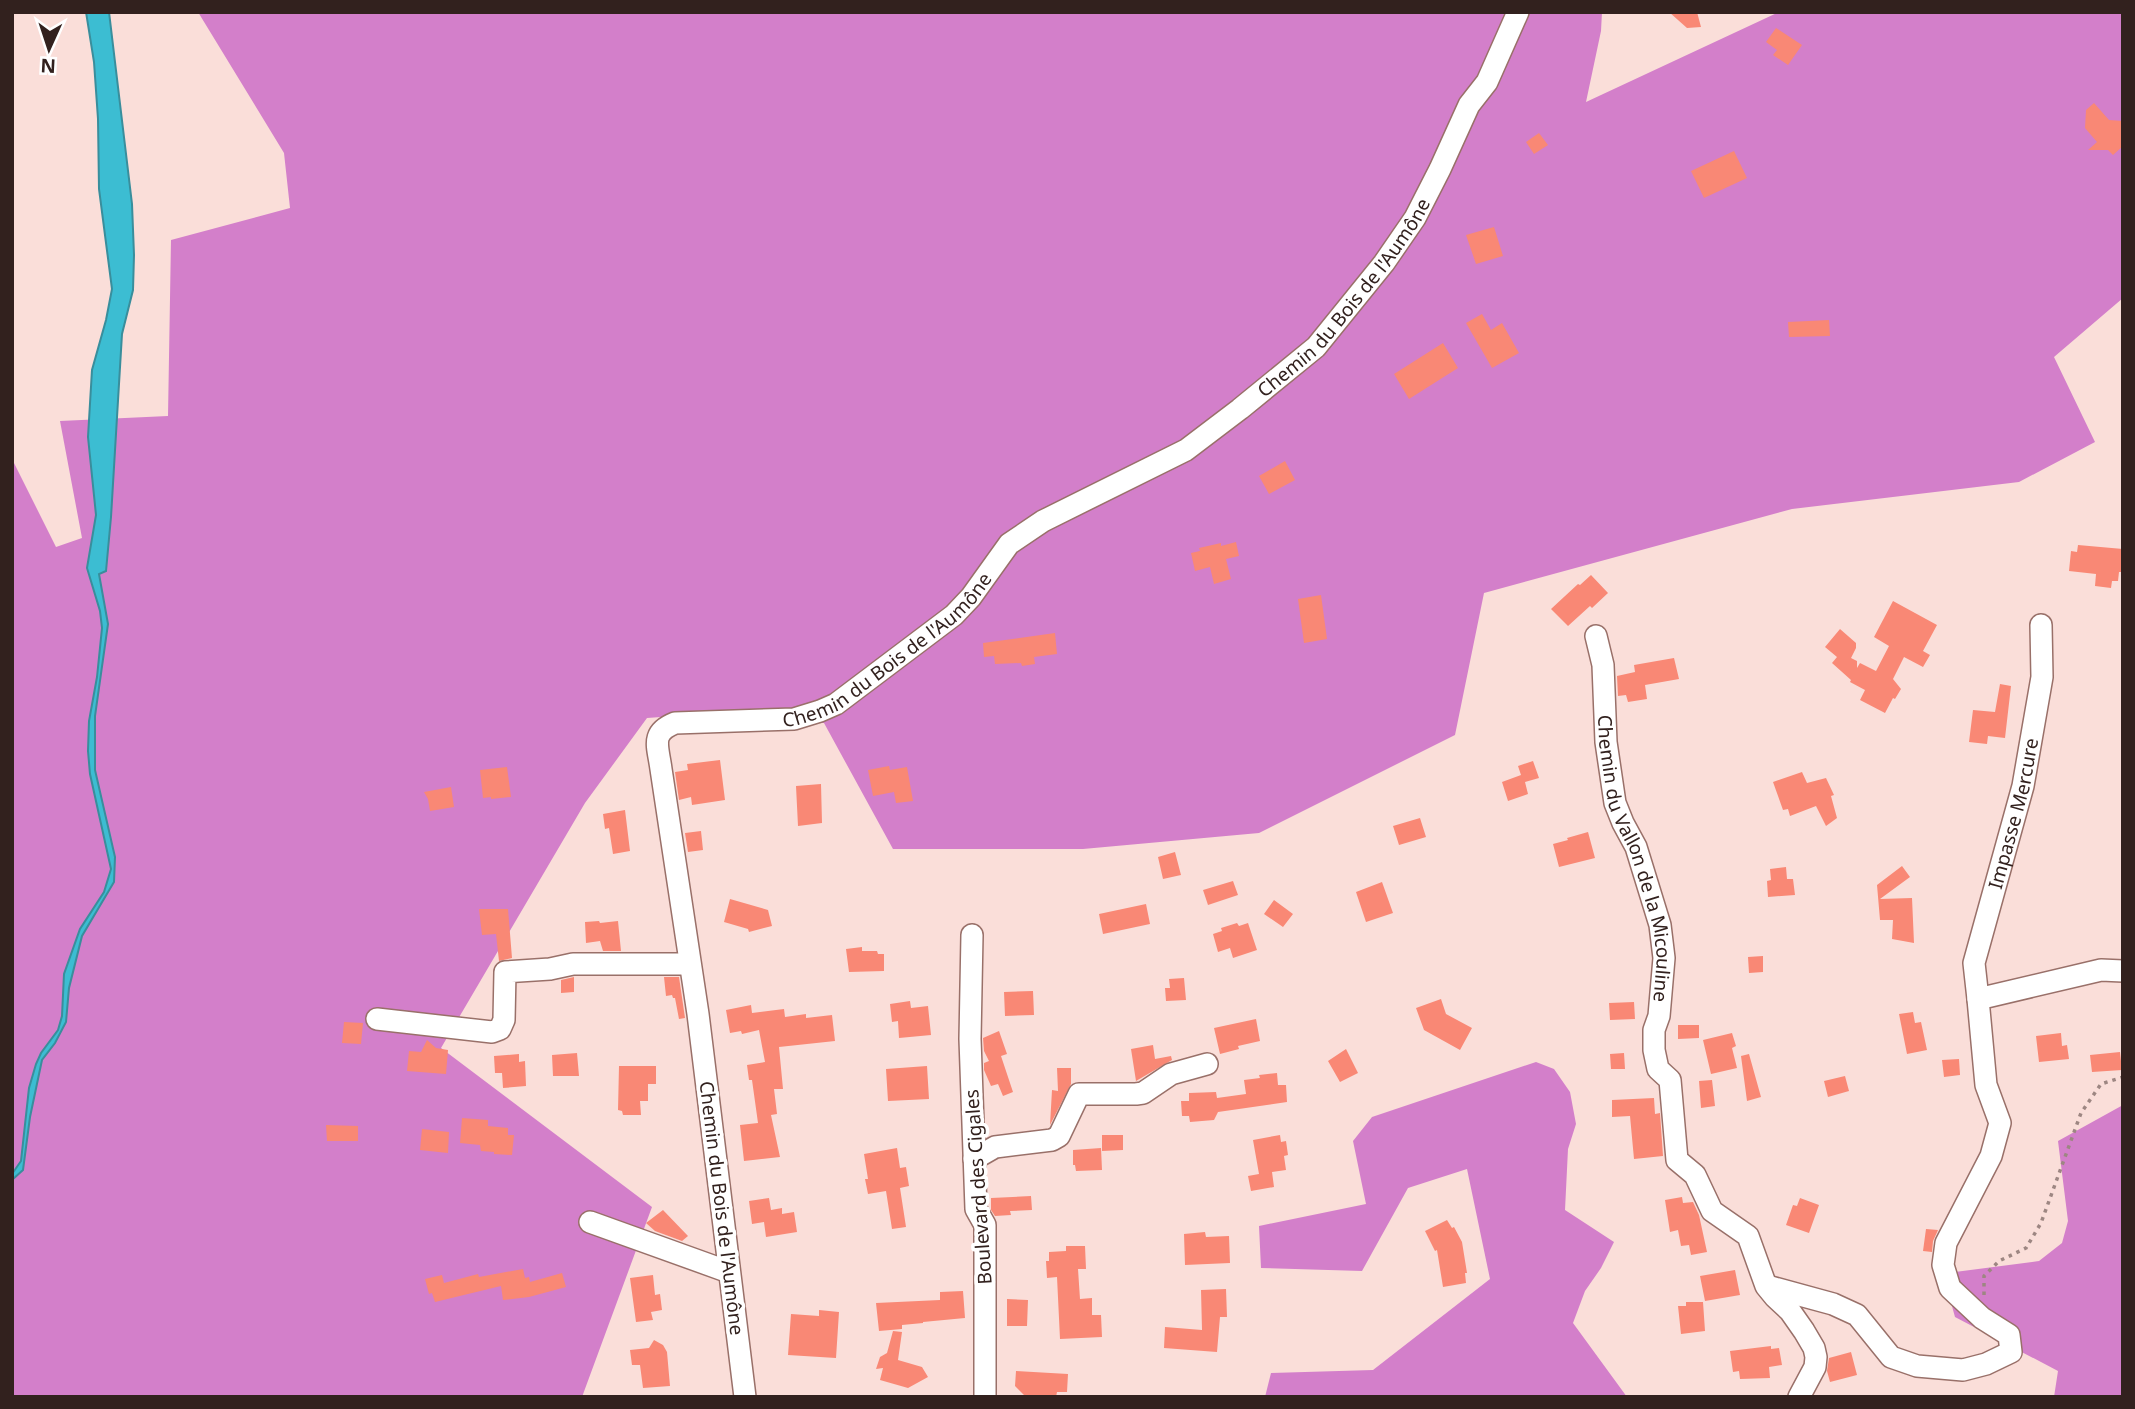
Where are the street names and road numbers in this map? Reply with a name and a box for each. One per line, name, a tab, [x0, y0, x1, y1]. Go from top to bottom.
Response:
street label: Chemin du Bois de l'Aumône	[1252, 194, 1436, 403]
street label: Chemin du Bois de l'Aumône	[782, 567, 997, 732]
street label: Chemin du Vallon de la Micouline	[1592, 714, 1677, 1003]
street label: Impasse Mercure	[1982, 736, 2044, 892]
street label: Chemin du Bois de l'Aumône	[694, 1079, 750, 1337]
street label: Boulevard des Cigales	[958, 1089, 998, 1285]

